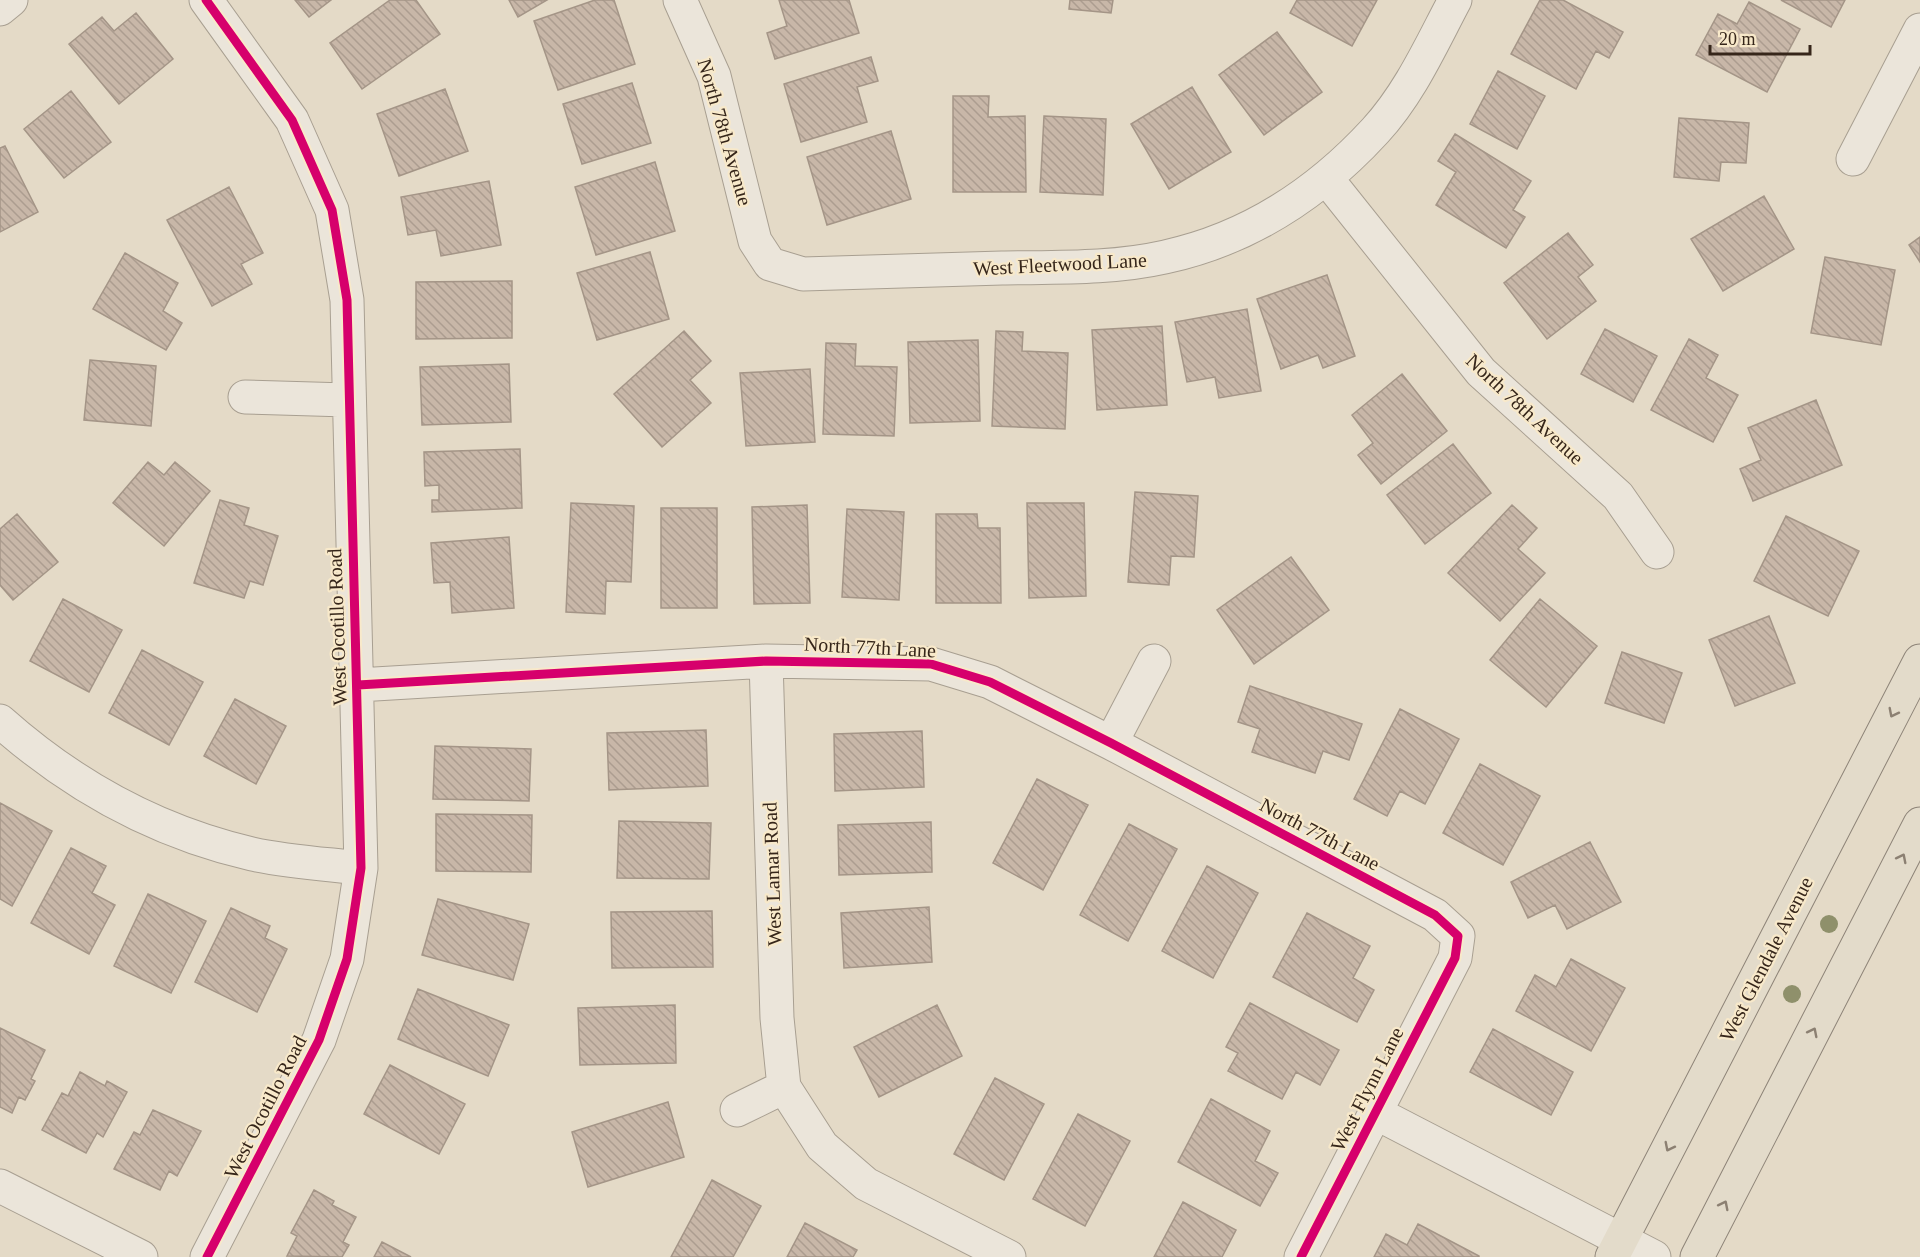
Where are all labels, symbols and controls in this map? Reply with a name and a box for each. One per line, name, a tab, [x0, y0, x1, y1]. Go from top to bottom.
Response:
scale bar	[1710, 18, 1810, 56]
text: 20 m	[1719, 29, 1756, 49]
street label: North 78th Avenue	[694, 56, 757, 208]
street label: West Fleetwood Lane	[973, 248, 1148, 280]
street label: North 78th Avenue	[1462, 349, 1588, 469]
street label: West Ocotillo Road	[323, 548, 351, 706]
street label: North 77th Lane	[803, 633, 937, 661]
one-way arrow	[1889, 707, 1900, 717]
street label: North 77th Lane	[1256, 793, 1384, 875]
street label: West Lamar Road	[758, 802, 786, 946]
one-way arrow	[1895, 854, 1906, 865]
street label: West Glendale Avenue	[1715, 873, 1817, 1045]
street label: West Flynn Lane	[1326, 1023, 1409, 1155]
one-way arrow	[1806, 1027, 1817, 1038]
street label: West Ocotillo Road	[220, 1032, 310, 1182]
one-way arrow	[1665, 1141, 1676, 1151]
one-way arrow	[1716, 1200, 1728, 1211]

